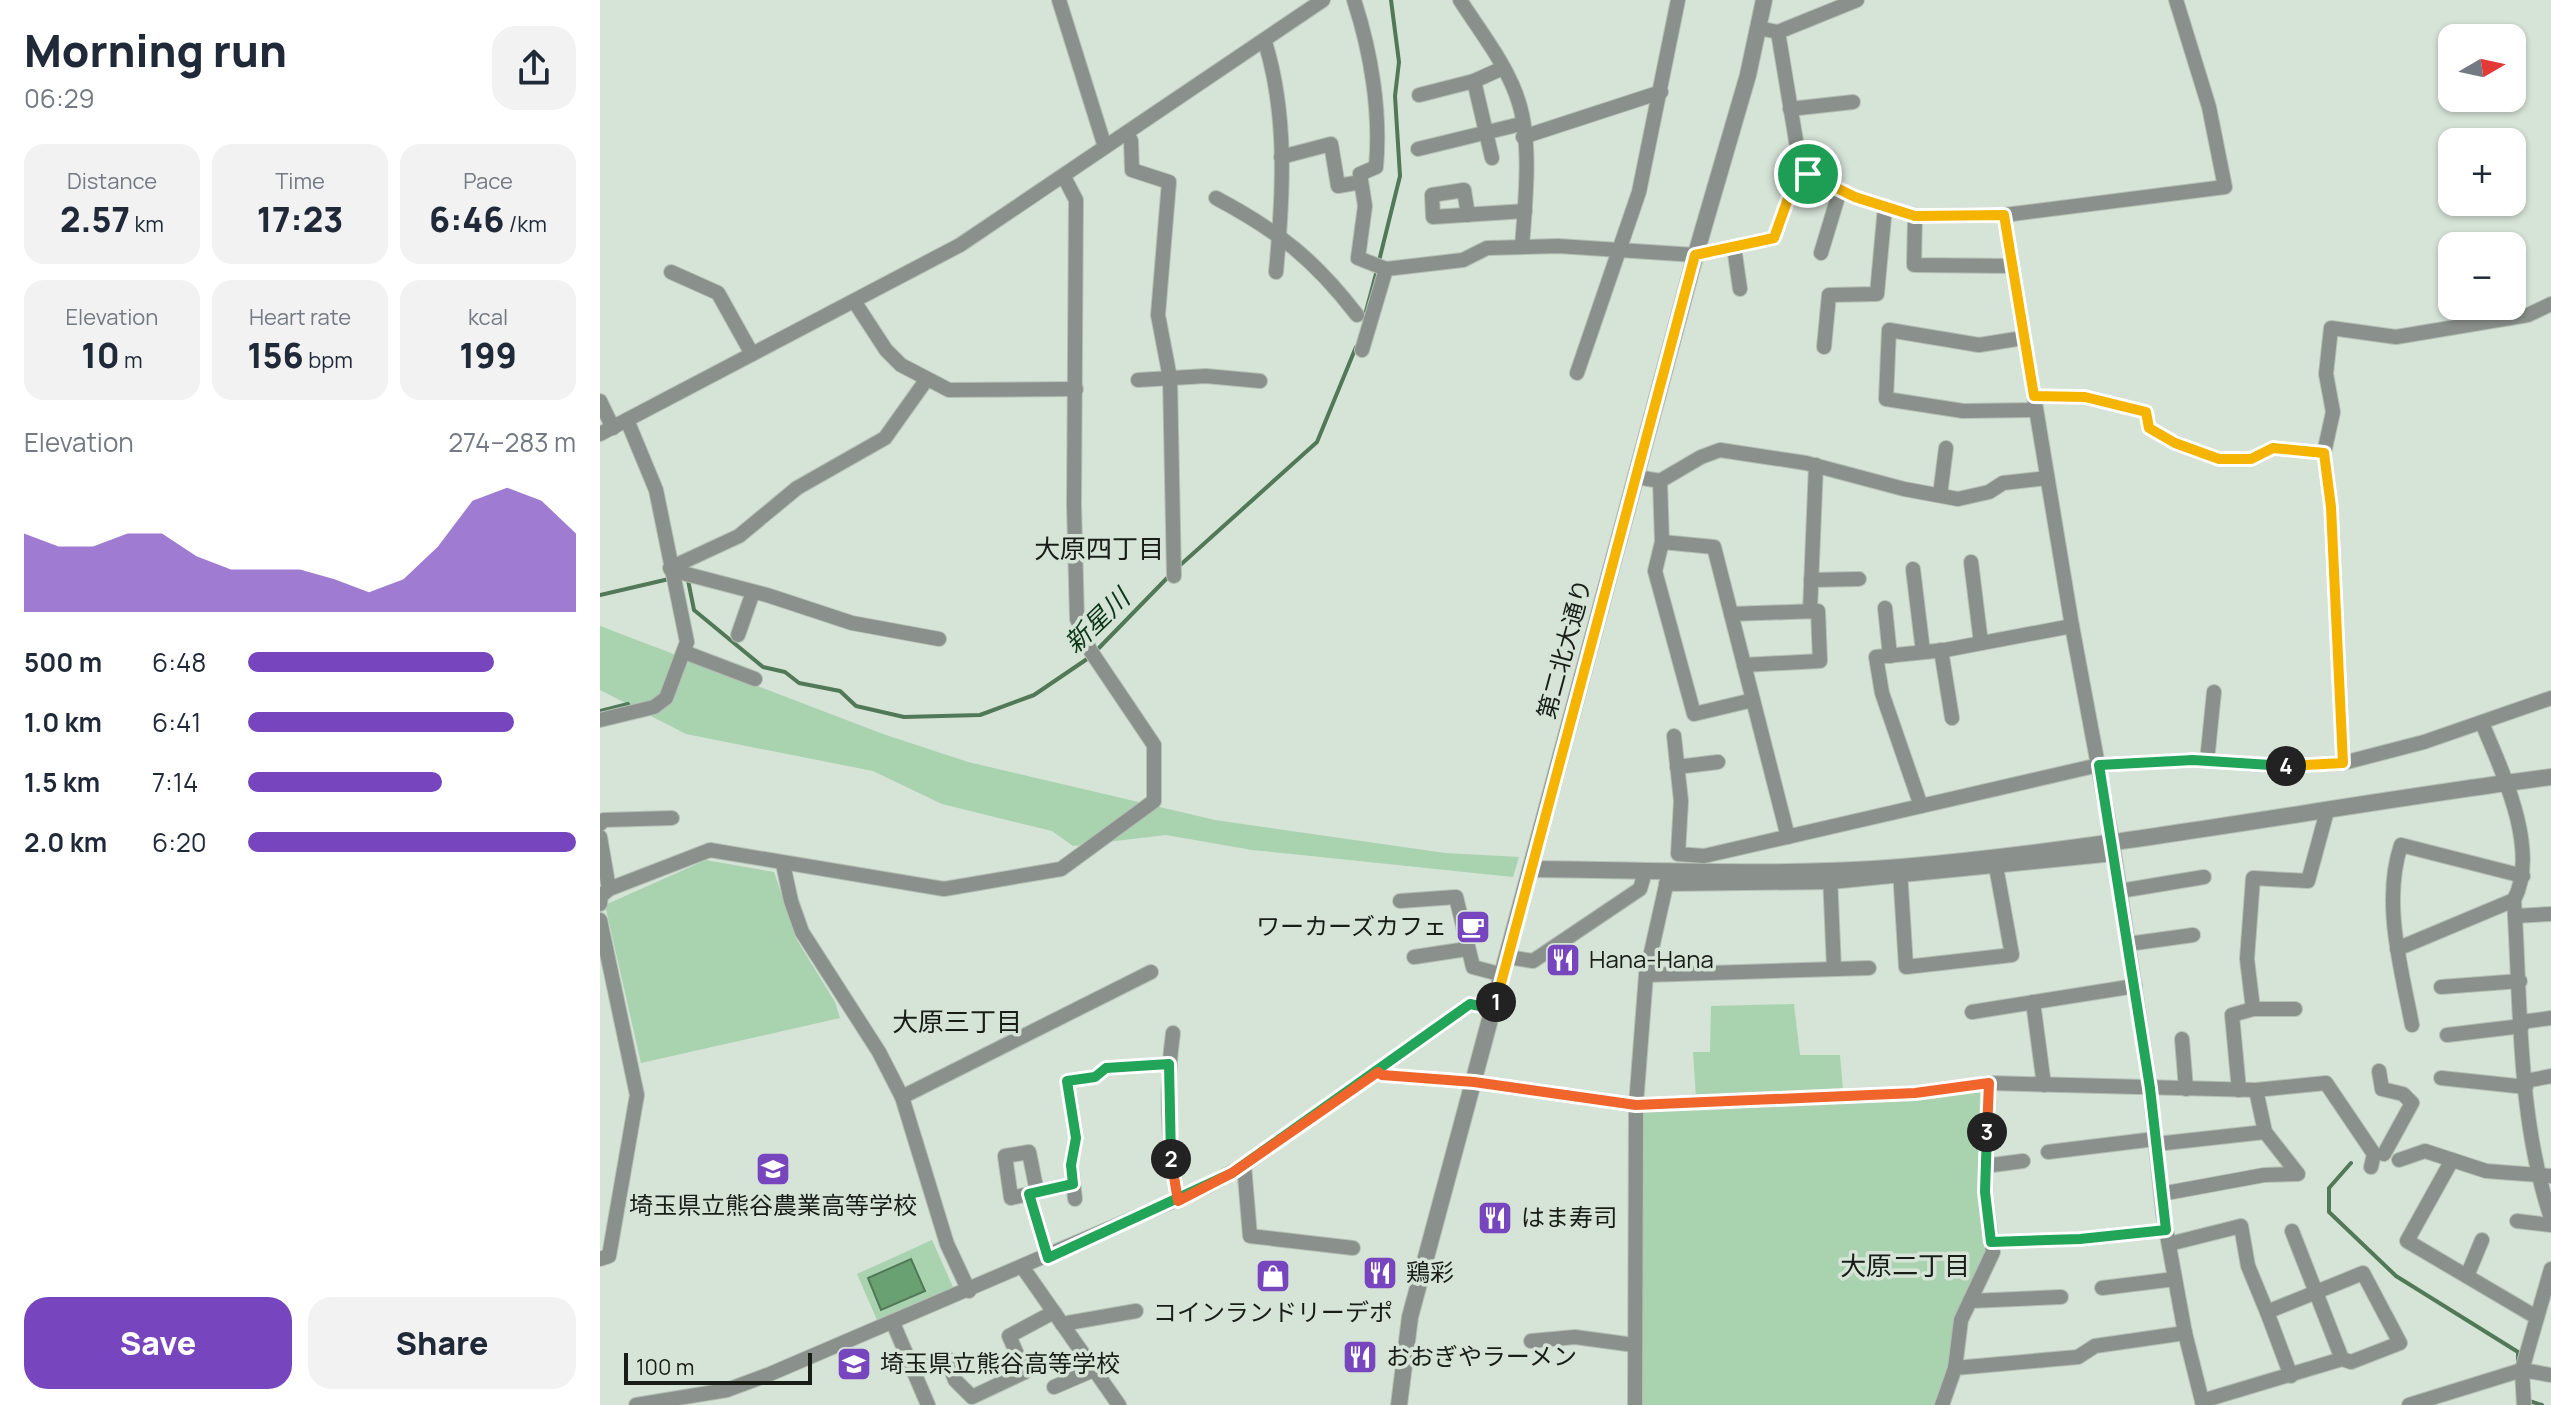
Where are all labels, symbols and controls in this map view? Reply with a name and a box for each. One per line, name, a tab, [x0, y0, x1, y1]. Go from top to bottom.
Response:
text: Morning run	[24, 20, 287, 80]
north arrow	[2438, 24, 2526, 112]
map controls	[2438, 24, 2526, 320]
button: share	[492, 26, 576, 110]
text: 06:29	[24, 80, 95, 116]
button: +	[2438, 128, 2526, 216]
pin	[1774, 140, 1842, 208]
icon: arrive	[1786, 152, 1830, 196]
text: Distance	[67, 166, 157, 196]
text: Time	[275, 166, 325, 196]
text: Pace	[463, 166, 513, 196]
text: 2.57	[60, 196, 130, 242]
text: 17:23	[257, 196, 343, 242]
text: 6:46	[429, 196, 504, 242]
text: km	[130, 209, 164, 239]
text: /km	[504, 209, 547, 239]
button: −	[2438, 232, 2526, 320]
text: Elevation	[66, 302, 158, 332]
text: Heart rate	[249, 302, 351, 332]
text: kcal	[468, 302, 508, 332]
text: 10	[81, 332, 120, 378]
text: 156	[247, 332, 304, 378]
text: 199	[459, 332, 517, 378]
text: m	[120, 345, 143, 375]
text: bpm	[304, 345, 353, 375]
text: Elevation	[24, 424, 134, 460]
text: 274–283 m	[448, 424, 576, 460]
district label: 大原四丁目	[1034, 530, 1164, 566]
street label: 第二北大通り	[1529, 575, 1598, 722]
water label: 新星川	[1056, 578, 1139, 660]
text: 500 m	[24, 644, 102, 680]
text: 6:48	[152, 644, 206, 680]
text: 1.0 km	[24, 704, 102, 740]
text: 6:41	[152, 704, 201, 740]
pin: 4	[2266, 746, 2306, 786]
text: 4	[2279, 751, 2293, 781]
text: 1.5 km	[24, 764, 100, 800]
text: 7:14	[152, 764, 198, 800]
text: 2.0 km	[24, 824, 107, 860]
text: 6:20	[152, 824, 207, 860]
cafe icon: ワーカーズカフェ	[1454, 908, 1492, 946]
place label: ワーカーズカフェ	[1256, 909, 1447, 942]
restaurant icon: Hana-Hana	[1544, 941, 1582, 979]
place label: Hana-Hana	[1589, 942, 1714, 975]
pin: 1	[1476, 982, 1516, 1022]
text: 1	[1491, 987, 1501, 1017]
district label: 大原三丁目	[892, 1003, 1022, 1039]
pin: 3	[1967, 1112, 2007, 1152]
text: 3	[1981, 1117, 1993, 1147]
pin: 2	[1151, 1139, 1191, 1179]
text: 2	[1164, 1144, 1178, 1174]
school or university icon: 埼玉県立熊谷農業高等学校	[754, 1150, 792, 1188]
place label: 埼玉県立熊谷農業高等学校	[629, 1188, 917, 1221]
restaurant icon: はま寿司	[1476, 1199, 1514, 1237]
place label: はま寿司	[1521, 1200, 1617, 1233]
district label: 大原二丁目	[1840, 1247, 1970, 1283]
restaurant icon: 鶏彩	[1361, 1254, 1399, 1292]
place label: 鶏彩	[1406, 1255, 1454, 1288]
shop icon: コインランドリーデポ	[1254, 1257, 1292, 1295]
place label: コインランドリーデポ	[1153, 1295, 1393, 1328]
button: Save	[24, 1297, 292, 1389]
button: Share	[308, 1297, 576, 1389]
restaurant icon: おおぎやラーメン	[1341, 1338, 1379, 1376]
place label: おおぎやラーメン	[1386, 1339, 1577, 1372]
school or university icon: 埼玉県立熊谷高等学校	[835, 1345, 873, 1383]
place label: 埼玉県立熊谷高等学校	[880, 1346, 1120, 1379]
scale bar	[624, 1349, 812, 1385]
text: 100 m	[636, 1352, 694, 1382]

